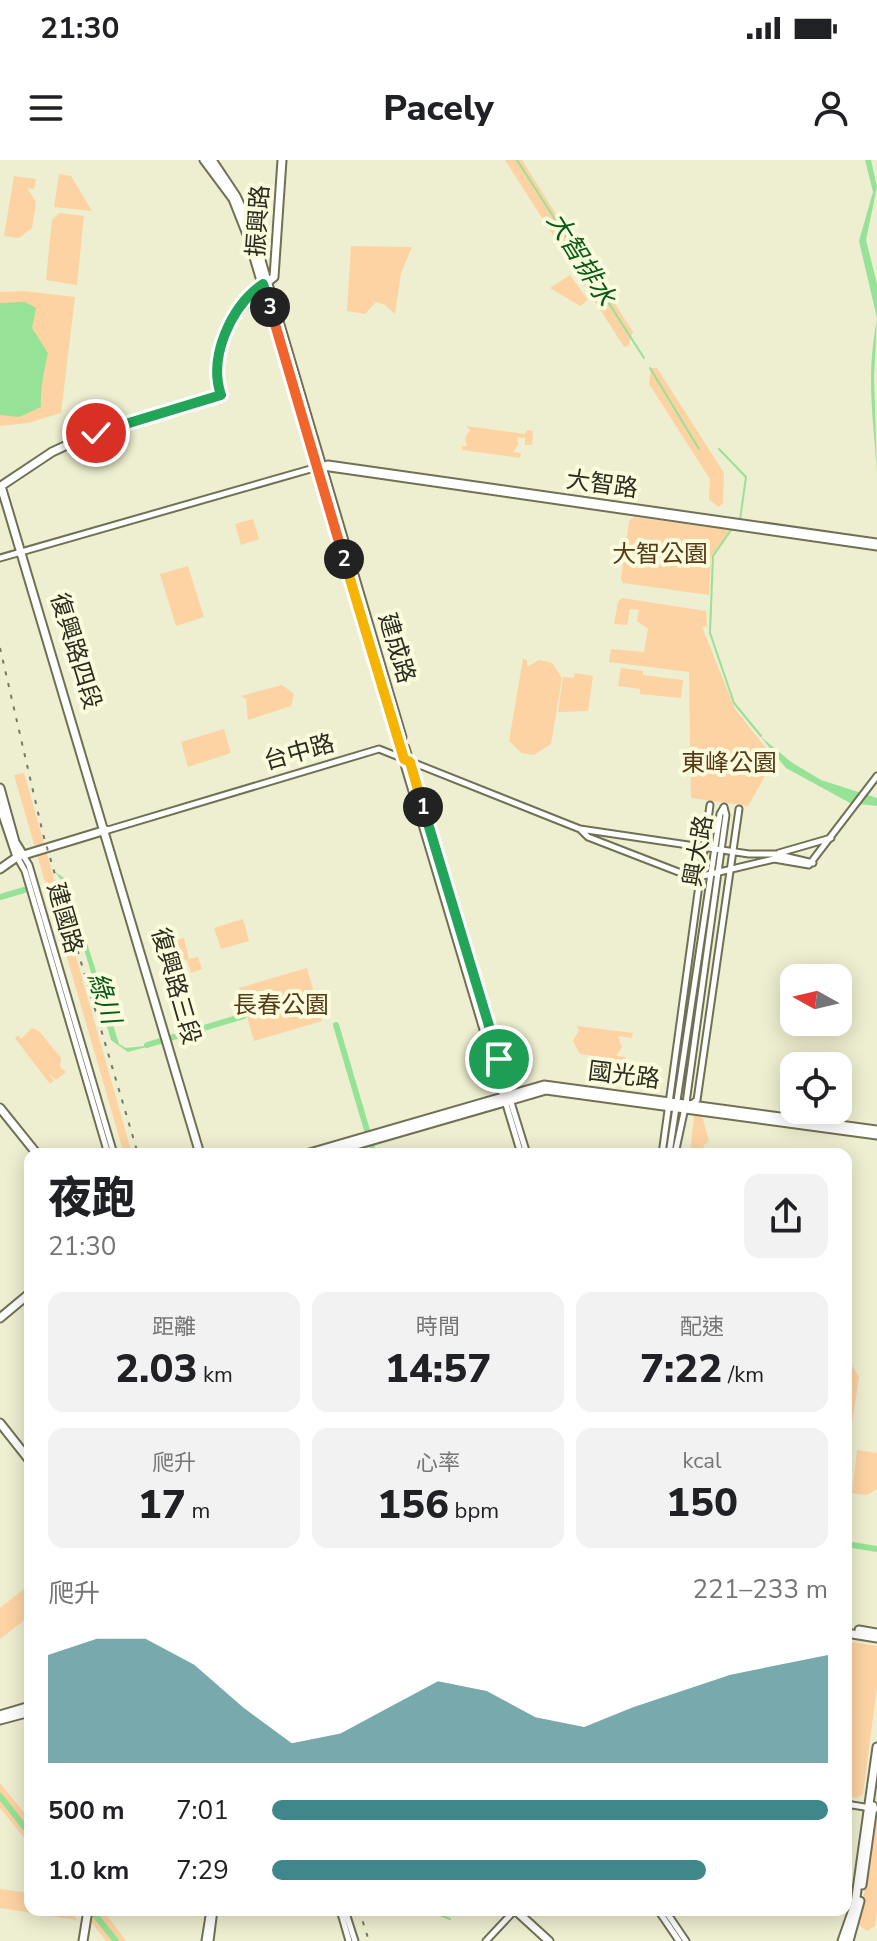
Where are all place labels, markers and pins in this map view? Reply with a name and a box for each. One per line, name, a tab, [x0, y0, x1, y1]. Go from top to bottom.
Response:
pin: 3	[250, 287, 290, 327]
pin	[62, 399, 130, 467]
pin: 2	[324, 539, 364, 579]
pin: 1	[403, 787, 443, 827]
pin	[465, 1025, 533, 1093]

